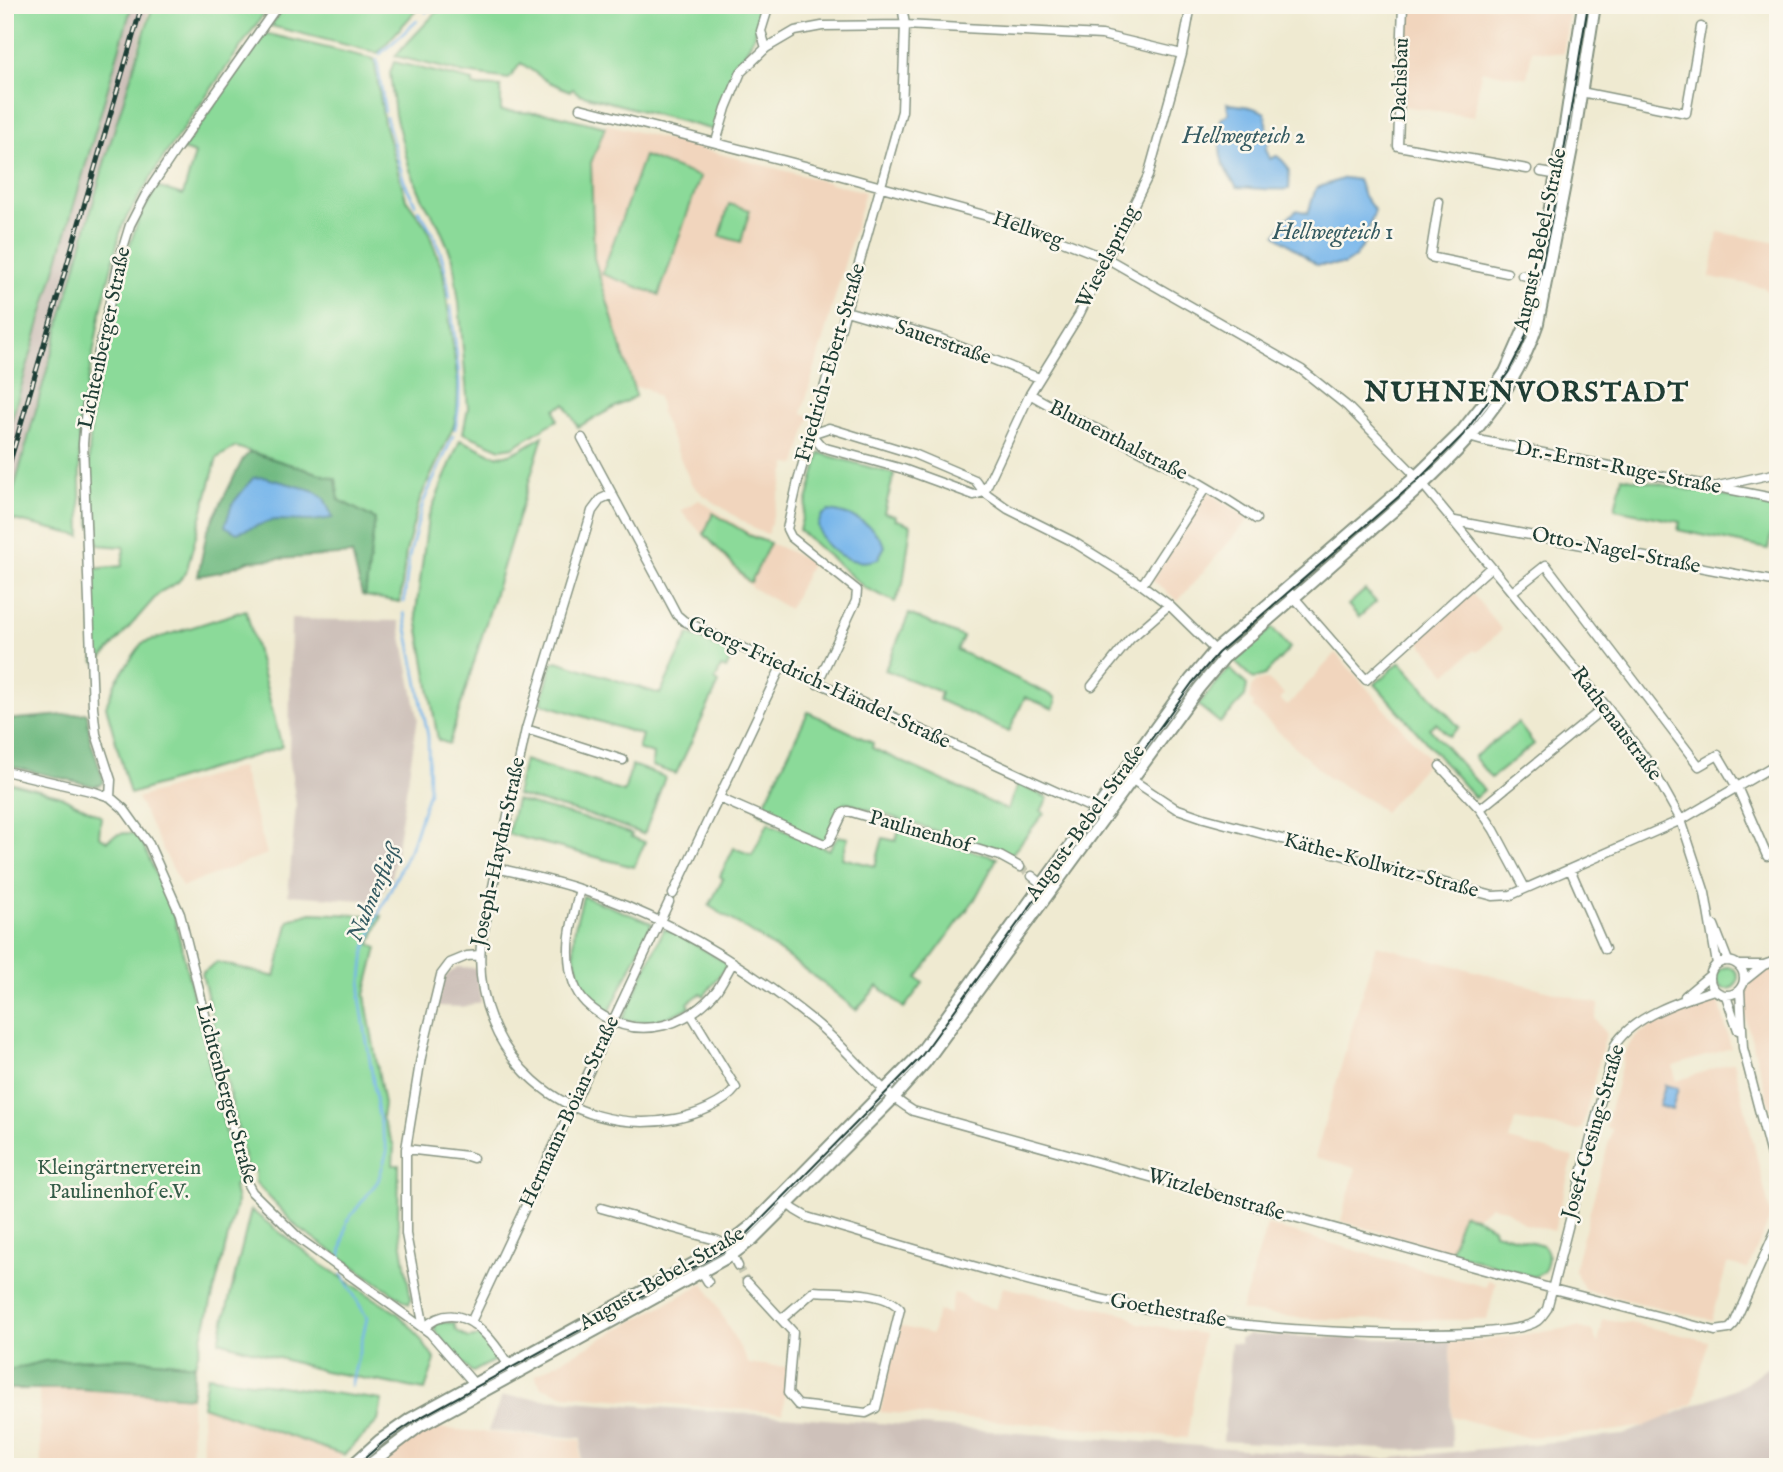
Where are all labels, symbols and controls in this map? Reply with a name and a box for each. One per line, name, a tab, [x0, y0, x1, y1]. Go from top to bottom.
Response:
street label: Dachsbau	[1386, 37, 1416, 123]
water label: Hellwegteich 2	[1181, 122, 1306, 152]
street label: August-Bebel-Straße	[1508, 145, 1574, 335]
street label: Wieselspring	[1070, 200, 1146, 313]
street label: Hellweg	[989, 205, 1068, 255]
water label: Hellwegteich 1	[1271, 218, 1394, 248]
street label: Lichtenberger Straße	[72, 244, 138, 432]
street label: Friedrich-Ebert-Straße	[790, 260, 872, 466]
street label: Sauerstraße	[891, 314, 995, 372]
district label: NUHNENVORSTADT	[1363, 376, 1690, 411]
street label: Blumenthalstraße	[1044, 394, 1192, 488]
street label: Dr.-Ernst-Ruge-Straße	[1513, 435, 1724, 501]
street label: Otto-Nagel-Straße	[1529, 521, 1703, 581]
street label: Georg-Friedrich-Händel-Straße	[683, 610, 955, 756]
street label: Rathenaustraße	[1564, 662, 1668, 787]
street label: August-Bebel-Straße	[1020, 739, 1152, 907]
street label: Joseph-Haydn-Straße	[465, 755, 532, 951]
street label: Paulinenhof	[866, 805, 978, 860]
street label: Käthe-Kollwitz-Straße	[1281, 827, 1482, 905]
water label: Nuhnenfließ	[340, 837, 409, 947]
street label: Lichtenberger Straße	[189, 1001, 263, 1188]
street label: Hermann-Boian-Straße	[514, 1011, 626, 1212]
street label: Josef-Gesing-Straße	[1556, 1041, 1632, 1224]
park label: Kleingärtnerverein Paulinenhof e.V.	[37, 1155, 201, 1206]
street label: Witzlebenstraße	[1144, 1162, 1288, 1228]
street label: August-Bebel-Straße	[573, 1220, 750, 1338]
street label: Goethestraße	[1108, 1288, 1229, 1335]

